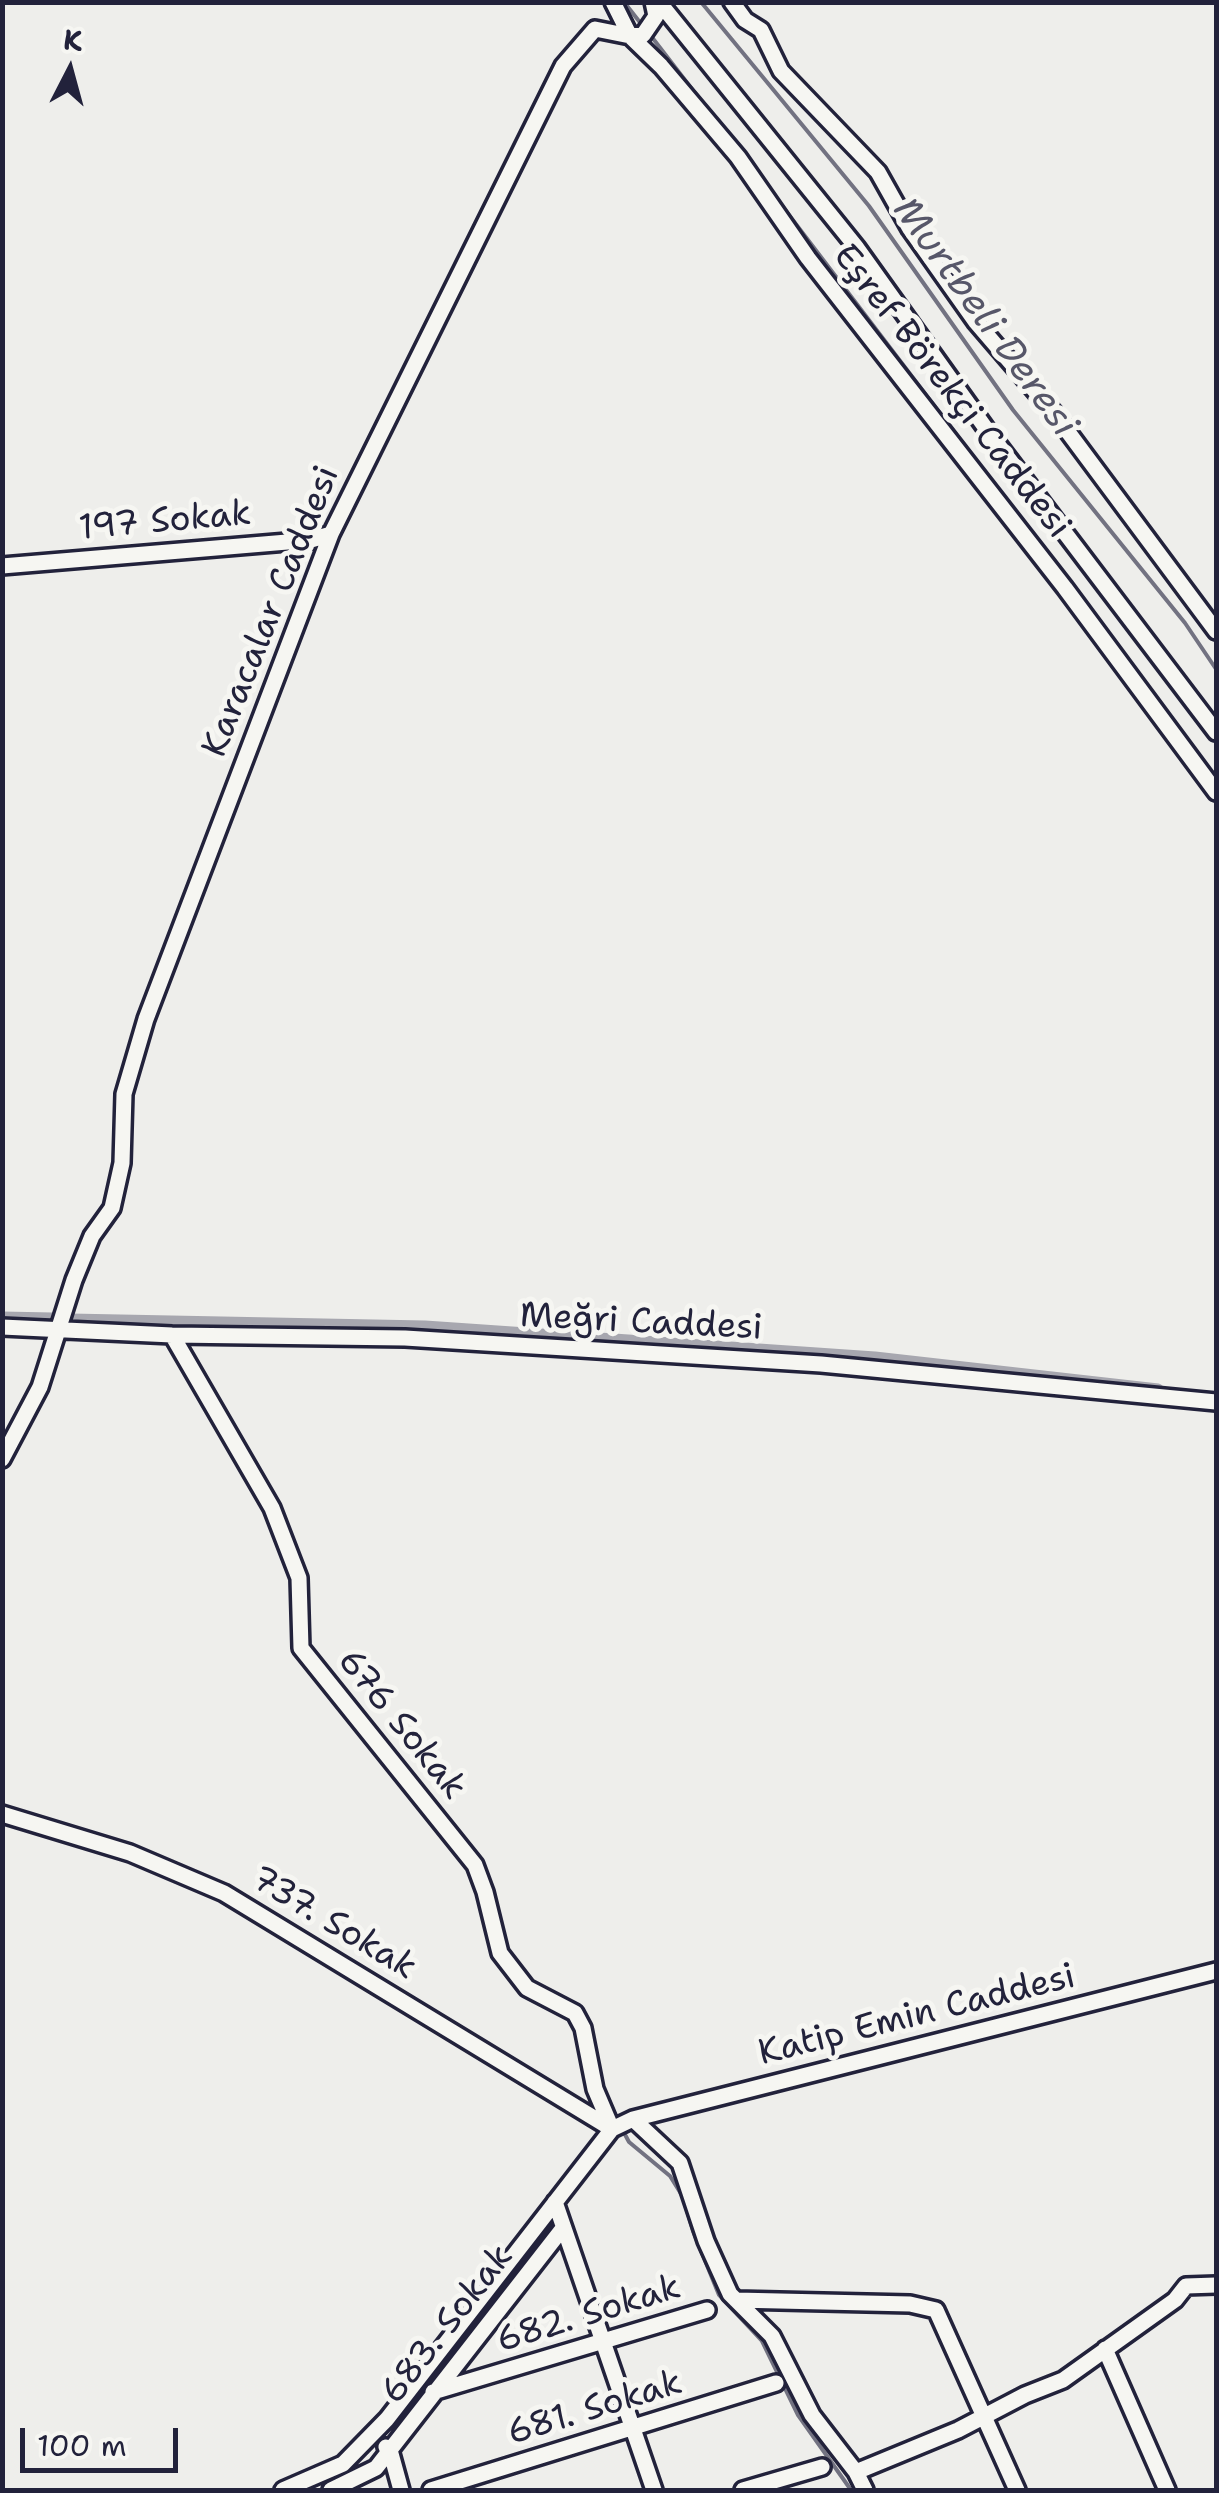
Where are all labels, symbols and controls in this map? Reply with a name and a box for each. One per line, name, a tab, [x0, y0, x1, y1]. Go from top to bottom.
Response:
north arrow	[20, 20, 120, 120]
text: K	[62, 20, 85, 60]
water label: Murtbeli Deresi	[882, 190, 1086, 446]
street label: Eşref Börekçi Caddesi	[823, 237, 1079, 547]
street label: Karacalar Caddesi	[195, 461, 349, 763]
street label: 197 Sokak	[77, 494, 253, 550]
street label: Meğri Caddesi	[519, 1296, 763, 1350]
street label: 676 Sokak	[328, 1642, 474, 1808]
street label: 737. Sokak	[243, 1858, 423, 1990]
street label: Katip Emin Caddesi	[754, 1956, 1080, 2076]
street label: 683. Sokak	[373, 2237, 523, 2413]
street label: 682. Sokak	[492, 2267, 686, 2363]
street label: 681. Sokak	[503, 2363, 687, 2455]
scale bar	[25, 2408, 182, 2470]
text: 100 m	[37, 2425, 127, 2466]

